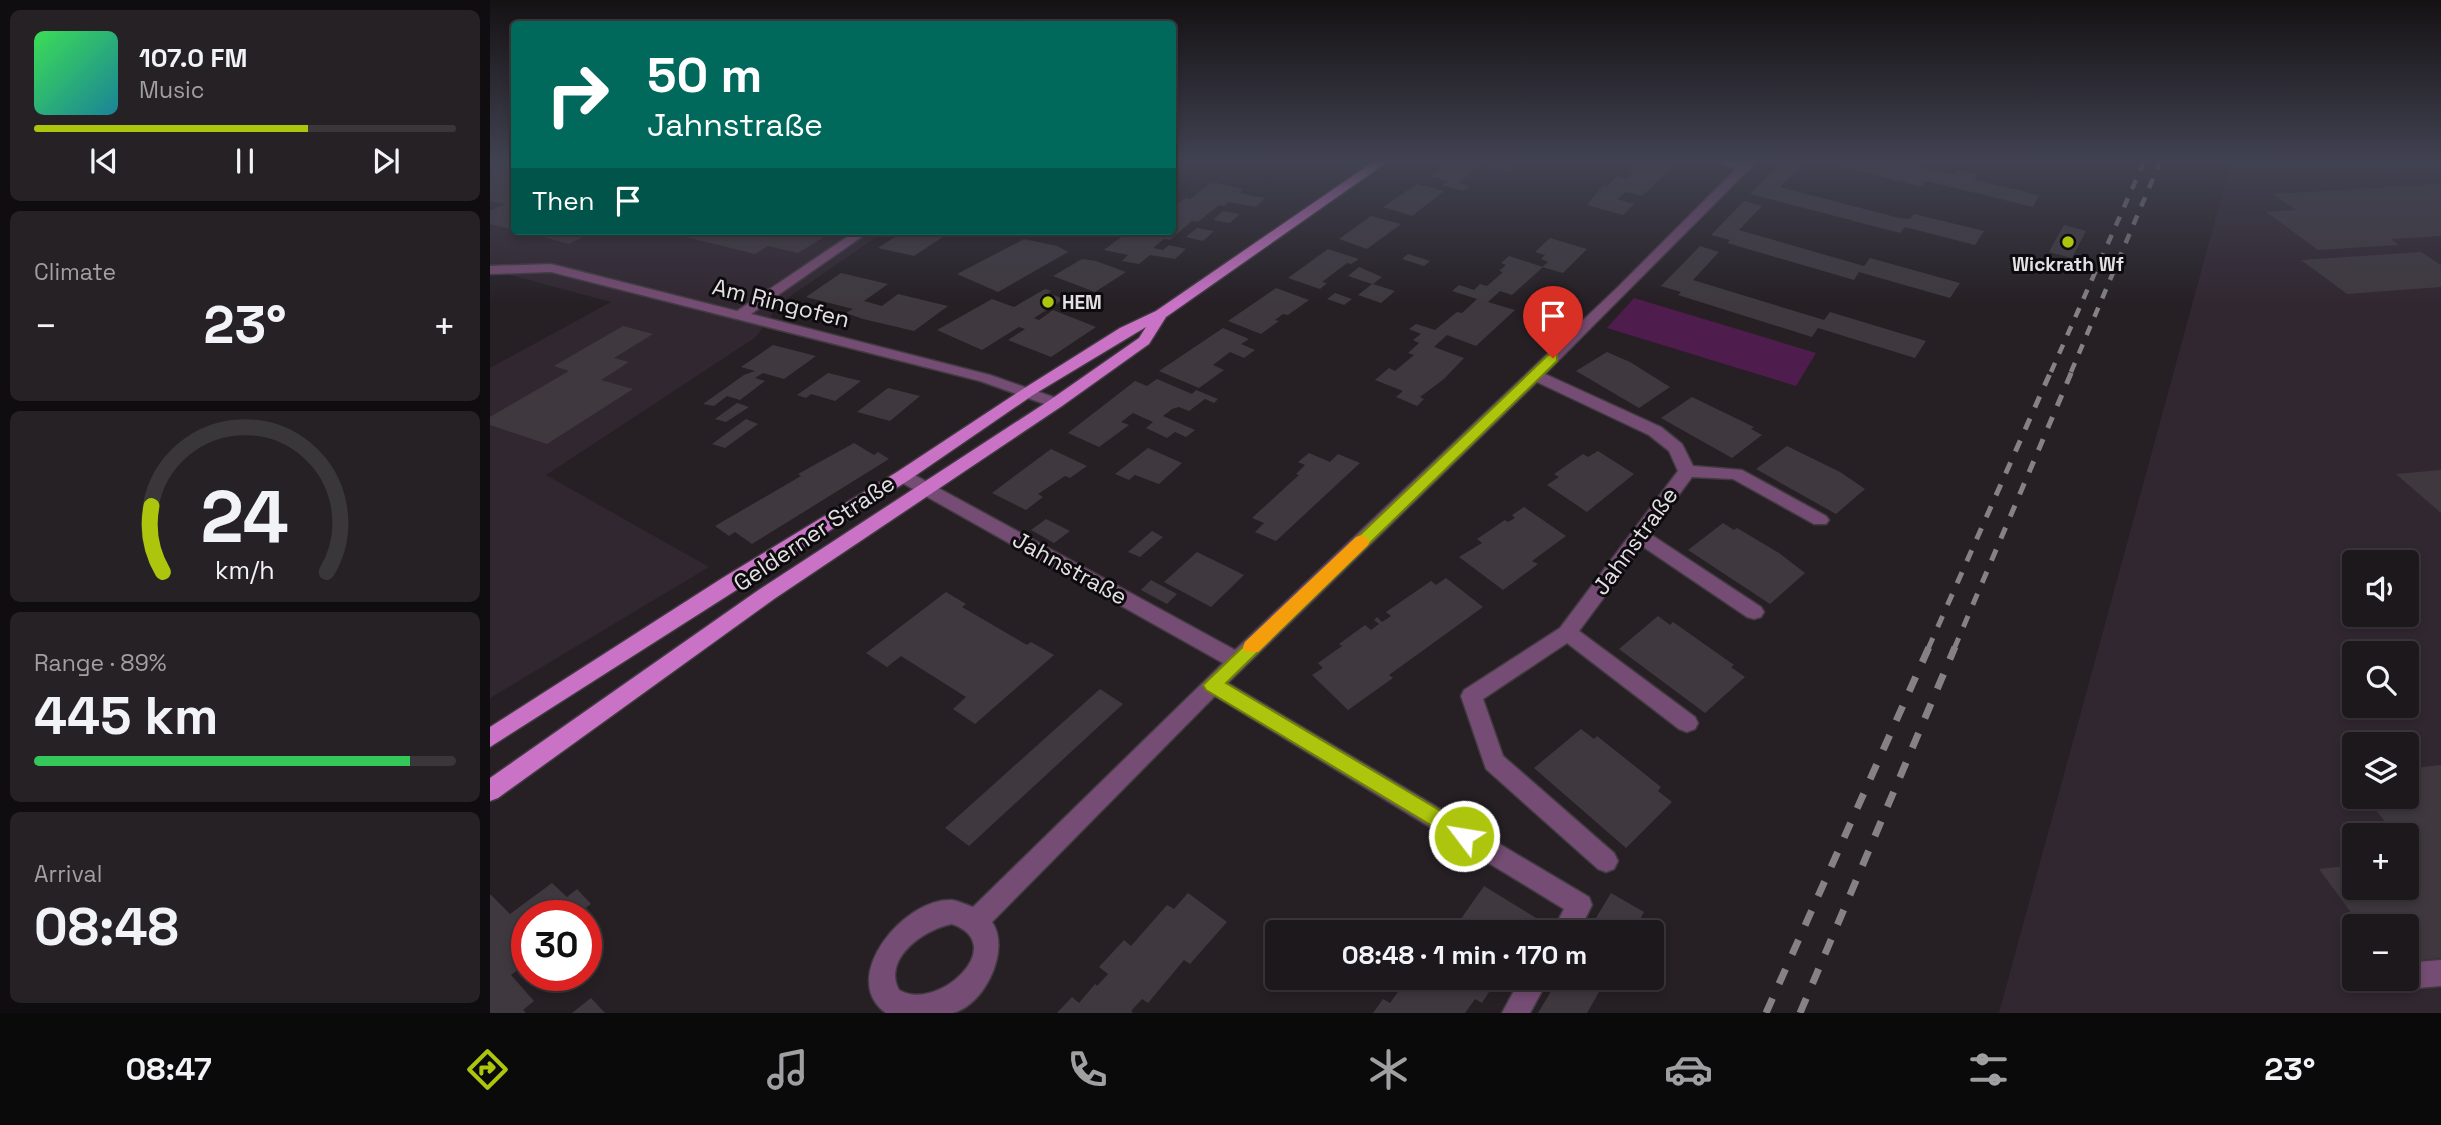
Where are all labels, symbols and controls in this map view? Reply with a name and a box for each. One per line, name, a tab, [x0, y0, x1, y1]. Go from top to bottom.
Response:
text: 107.0 FM	[139, 41, 247, 75]
text: 50 m	[647, 44, 762, 106]
icon: right	[532, 49, 623, 140]
text: Music	[139, 75, 204, 105]
text: Jahnstraße	[647, 105, 823, 145]
icon: previous	[85, 142, 123, 180]
icon: pause	[226, 142, 264, 180]
icon: next	[367, 142, 405, 180]
icon: arrive	[609, 182, 647, 220]
text: Then	[532, 184, 595, 218]
marker: Wickrath Wf	[2060, 234, 2076, 250]
place label: Wickrath Wf	[2012, 252, 2124, 277]
text: Climate	[34, 257, 116, 287]
street label: Am Ringofen	[709, 271, 853, 335]
pin	[1523, 286, 1583, 358]
place label: HEM	[1062, 290, 1102, 315]
text: 23°	[204, 292, 287, 358]
marker: HEM	[1040, 294, 1056, 310]
icon: arrive	[1534, 297, 1572, 335]
text: −	[34, 302, 58, 350]
text: +	[432, 302, 456, 350]
street label: Gelderner Straße	[728, 468, 900, 598]
text: 24	[201, 471, 289, 564]
street label: Jahnstraße	[1586, 481, 1684, 601]
street label: Jahnstraße	[1007, 524, 1133, 612]
map controls	[2342, 550, 2419, 991]
button: sound	[2342, 550, 2419, 627]
text: km/h	[215, 554, 275, 586]
button: search	[2342, 641, 2419, 718]
text: Range · 89%	[34, 648, 167, 678]
text: 445 km	[34, 683, 218, 749]
button: layers	[2342, 732, 2419, 809]
position arrow	[1427, 799, 1501, 873]
button: +	[2342, 823, 2419, 900]
text: Arrival	[34, 859, 102, 889]
text: 08:48	[34, 894, 179, 960]
speed limit sign: 30	[511, 900, 602, 991]
button: −	[2342, 914, 2419, 991]
text: 08:48 · 1 min · 170 m	[1342, 938, 1587, 972]
icon: directions	[463, 1045, 512, 1094]
icon: music	[763, 1045, 812, 1094]
icon: phone	[1063, 1045, 1112, 1094]
icon: climate	[1364, 1045, 1413, 1094]
icon: car	[1664, 1045, 1713, 1094]
icon: filters	[1964, 1045, 2013, 1094]
text: 08:47	[126, 1049, 212, 1089]
text: 23°	[2264, 1049, 2315, 1089]

